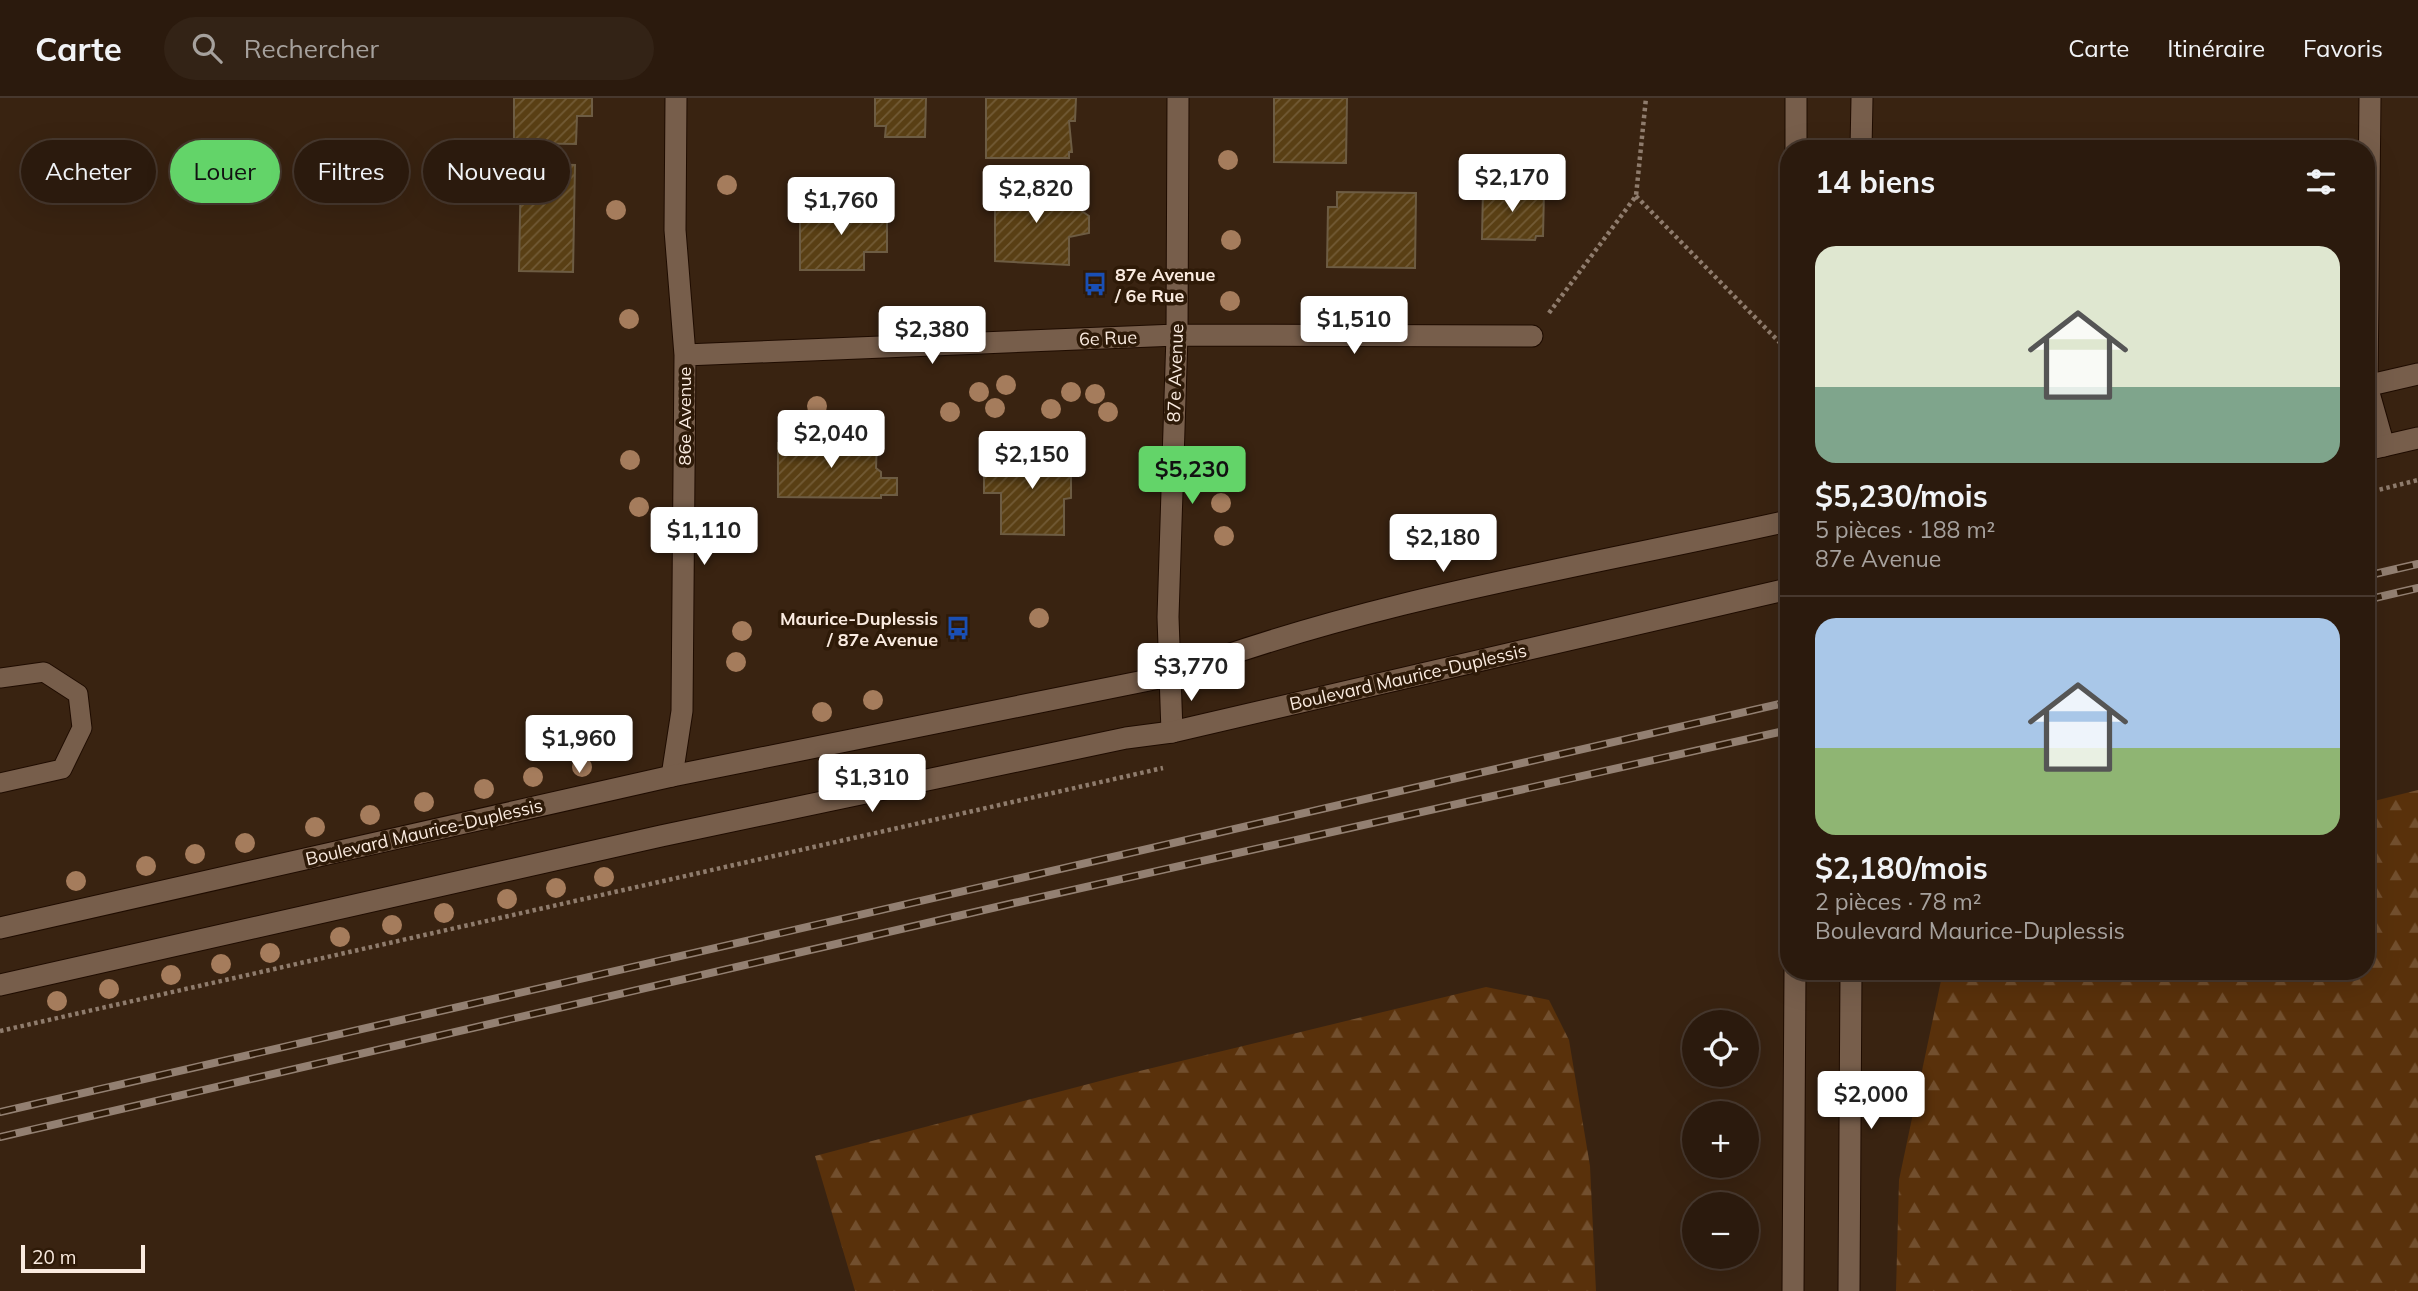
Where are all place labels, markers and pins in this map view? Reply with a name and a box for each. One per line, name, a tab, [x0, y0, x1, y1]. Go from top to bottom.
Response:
pin: $2,170	[1455, 155, 1569, 214]
pin: $2,820	[979, 166, 1093, 225]
pin: $1,760	[784, 178, 898, 237]
place label: 87e Avenue / 6e Rue	[1114, 263, 1215, 307]
bus stop icon: 87e Avenue / 6e Rue	[1081, 270, 1109, 298]
pin: $1,510	[1297, 296, 1411, 356]
pin: $2,380	[875, 306, 989, 366]
pin: $2,040	[774, 410, 888, 470]
pin: $2,150	[975, 432, 1089, 491]
pin: $5,230	[1135, 446, 1249, 506]
pin: $1,110	[647, 508, 761, 567]
pin: $2,180	[1386, 514, 1500, 574]
place label: Maurice-Duplessis / 87e Avenue	[780, 607, 938, 651]
bus stop icon: Maurice-Duplessis / 87e Avenue	[944, 614, 972, 642]
pin: $3,770	[1134, 644, 1248, 703]
pin: $1,960	[522, 716, 636, 775]
pin: $1,310	[815, 754, 929, 814]
pin: $2,000	[1814, 1072, 1928, 1131]

